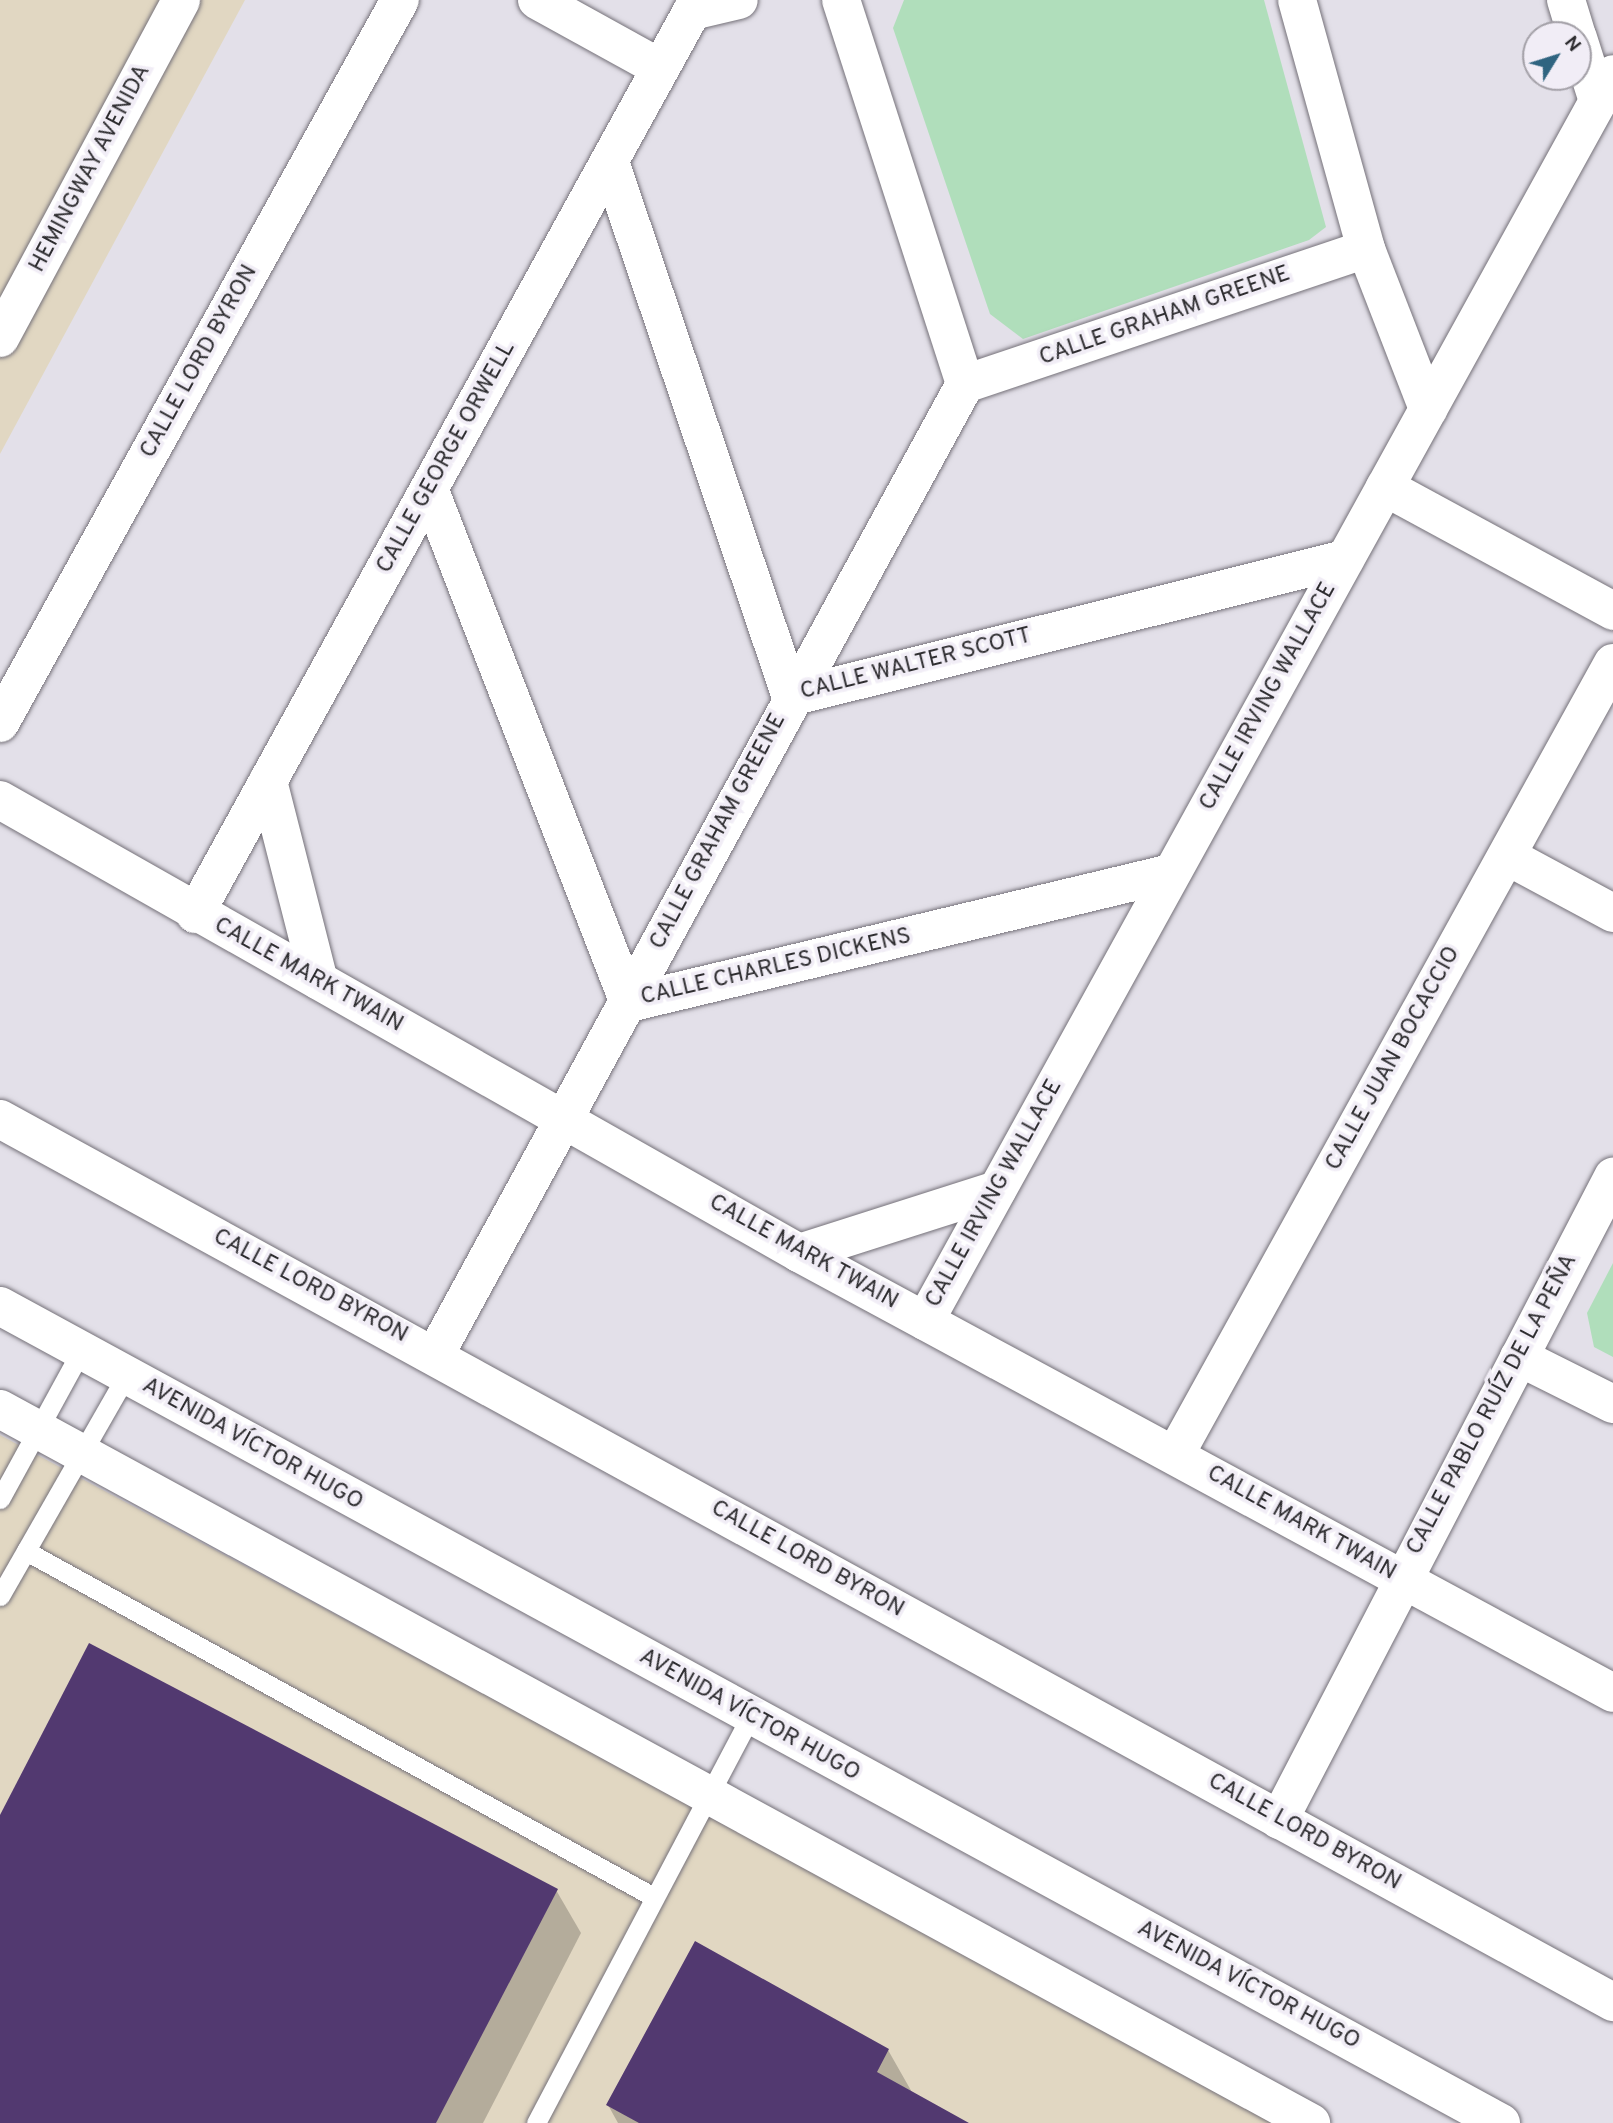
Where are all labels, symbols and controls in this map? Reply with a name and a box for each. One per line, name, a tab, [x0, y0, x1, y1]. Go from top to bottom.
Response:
north arrow	[1522, 21, 1592, 91]
text: N	[1558, 32, 1586, 57]
street label: HEMINGWAY AVENIDA	[24, 60, 158, 278]
street label: CALLE LORD BYRON	[135, 261, 265, 463]
street label: CALLE GRAHAM GREENE	[1036, 261, 1294, 373]
street label: CALLE GEORGE ORWELL	[372, 337, 522, 579]
street label: CALLE IRVING WALLACE	[1195, 578, 1343, 816]
street label: CALLE WALTER SCOTT	[797, 623, 1035, 707]
street label: CALLE GRAHAM GREENE	[645, 709, 793, 955]
street label: CALLE MARK TWAIN	[208, 912, 408, 1040]
street label: CALLE CHARLES DICKENS	[638, 923, 914, 1013]
street label: CALLE JUAN BOCACCIO	[1321, 942, 1467, 1176]
street label: CALLE IRVING WALLACE	[921, 1075, 1069, 1313]
street label: CALLE MARK TWAIN	[703, 1189, 903, 1317]
street label: CALLE LORD BYRON	[208, 1224, 412, 1350]
street label: CALLE PABLO RUÍZ DE LA PEÑA	[1402, 1250, 1584, 1560]
street label: AVENIDA VÍCTOR HUGO	[136, 1372, 368, 1518]
street label: CALLE MARK TWAIN	[1201, 1460, 1401, 1588]
street label: CALLE LORD BYRON	[706, 1495, 908, 1625]
street label: AVENIDA VÍCTOR HUGO	[633, 1643, 865, 1789]
street label: CALLE LORD BYRON	[1203, 1768, 1405, 1898]
street label: AVENIDA VÍCTOR HUGO	[1131, 1915, 1365, 2057]

